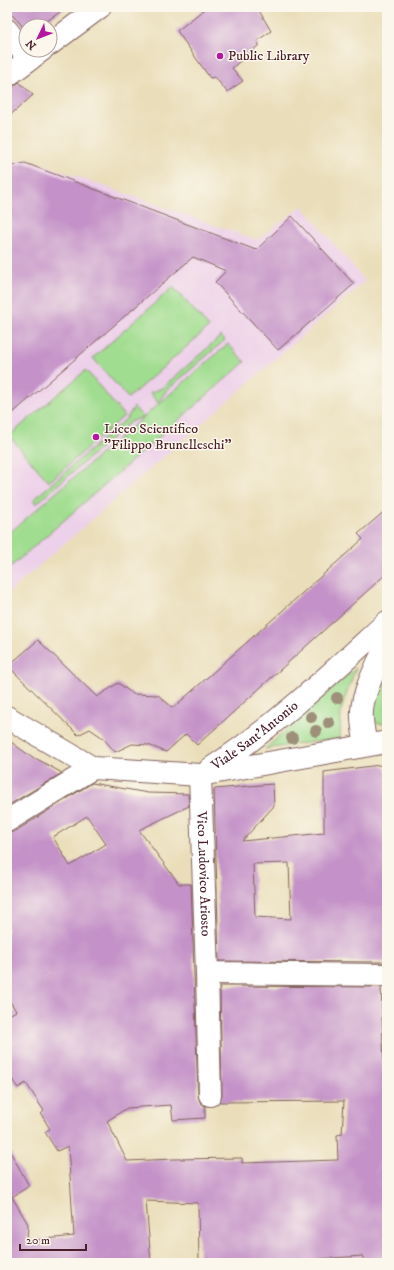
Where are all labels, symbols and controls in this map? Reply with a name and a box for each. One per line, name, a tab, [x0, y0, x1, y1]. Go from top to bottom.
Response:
north arrow	[18, 18, 58, 58]
text: N	[23, 36, 40, 52]
place label: Public Library	[228, 47, 310, 65]
marker: Public Library	[215, 51, 225, 61]
place label: Liceo Scientifico "Filippo Brunelleschi"	[104, 420, 231, 454]
marker: Liceo Scientifico "Filippo Brunelleschi"	[91, 432, 101, 442]
street label: Viale Sant'Antonio	[207, 697, 302, 775]
street label: Vico Ludovico Ariosto	[192, 810, 215, 937]
scale bar	[20, 1226, 86, 1252]
text: 20 m	[26, 1233, 50, 1248]

